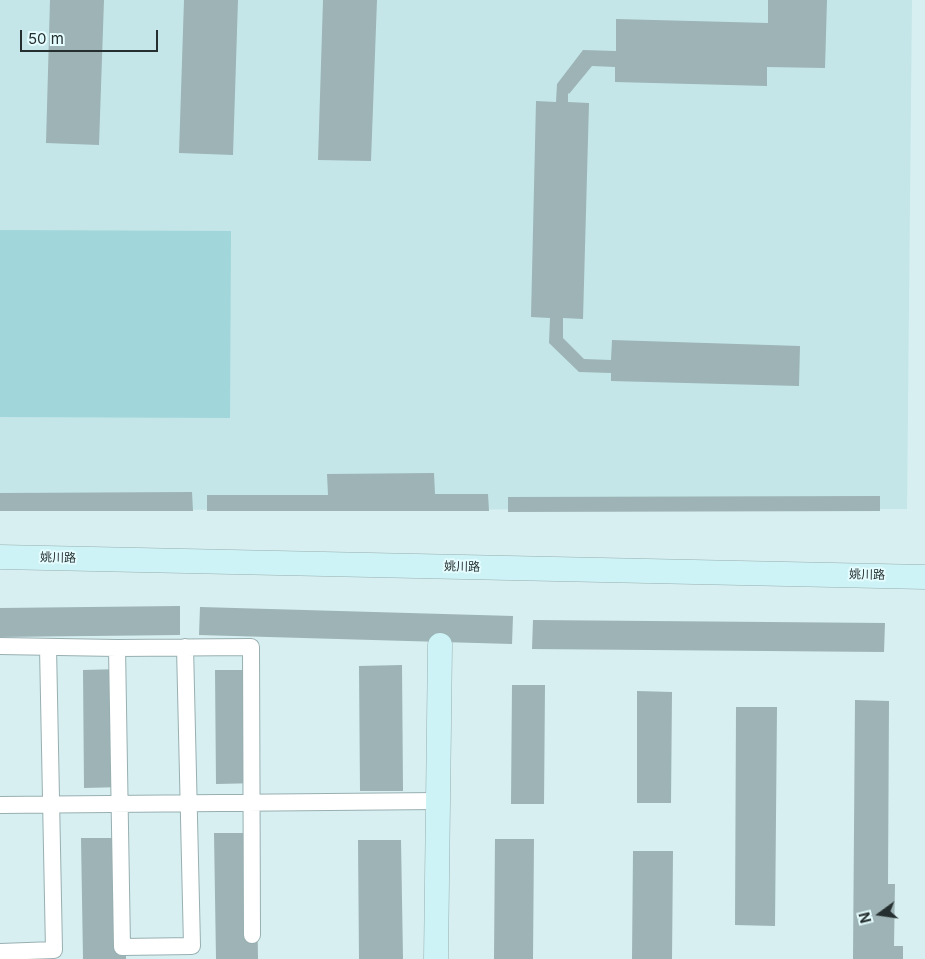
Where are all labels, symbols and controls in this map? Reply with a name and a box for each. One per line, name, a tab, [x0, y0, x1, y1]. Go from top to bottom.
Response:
scale bar	[22, 20, 160, 52]
text: 50 m	[28, 29, 64, 48]
street label: 姚川路	[40, 550, 76, 566]
street label: 姚川路	[444, 559, 480, 575]
street label: 姚川路	[849, 567, 885, 583]
north arrow	[855, 889, 905, 939]
text: N	[855, 911, 875, 925]

